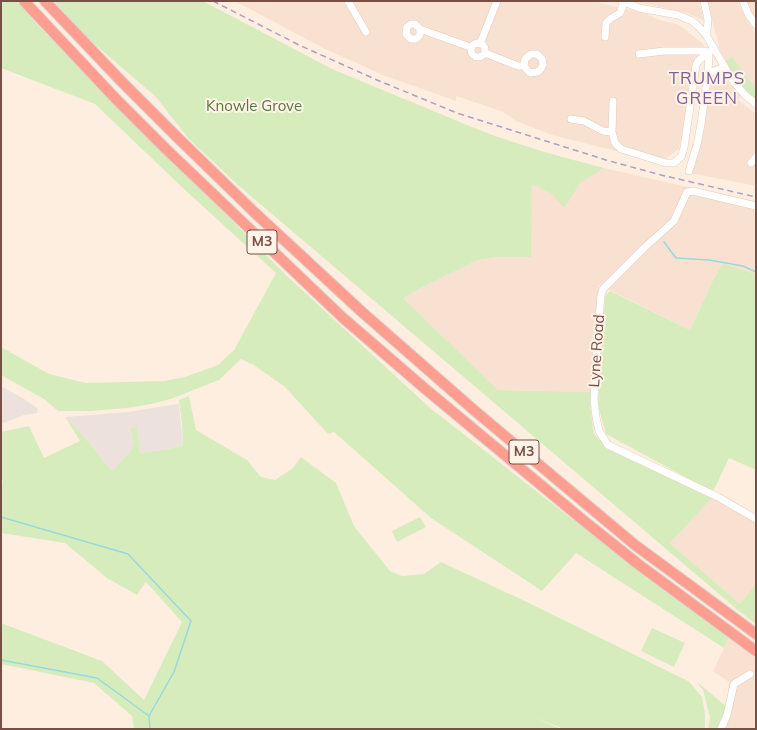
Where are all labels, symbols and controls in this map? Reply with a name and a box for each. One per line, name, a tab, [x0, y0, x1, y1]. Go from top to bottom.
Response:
district label: TRUMPS GREEN	[669, 69, 745, 109]
park label: Knowle Grove	[206, 97, 302, 115]
road number: M3	[247, 230, 277, 254]
street label: Lyne Road	[585, 314, 609, 388]
road number: M3	[509, 440, 539, 464]

